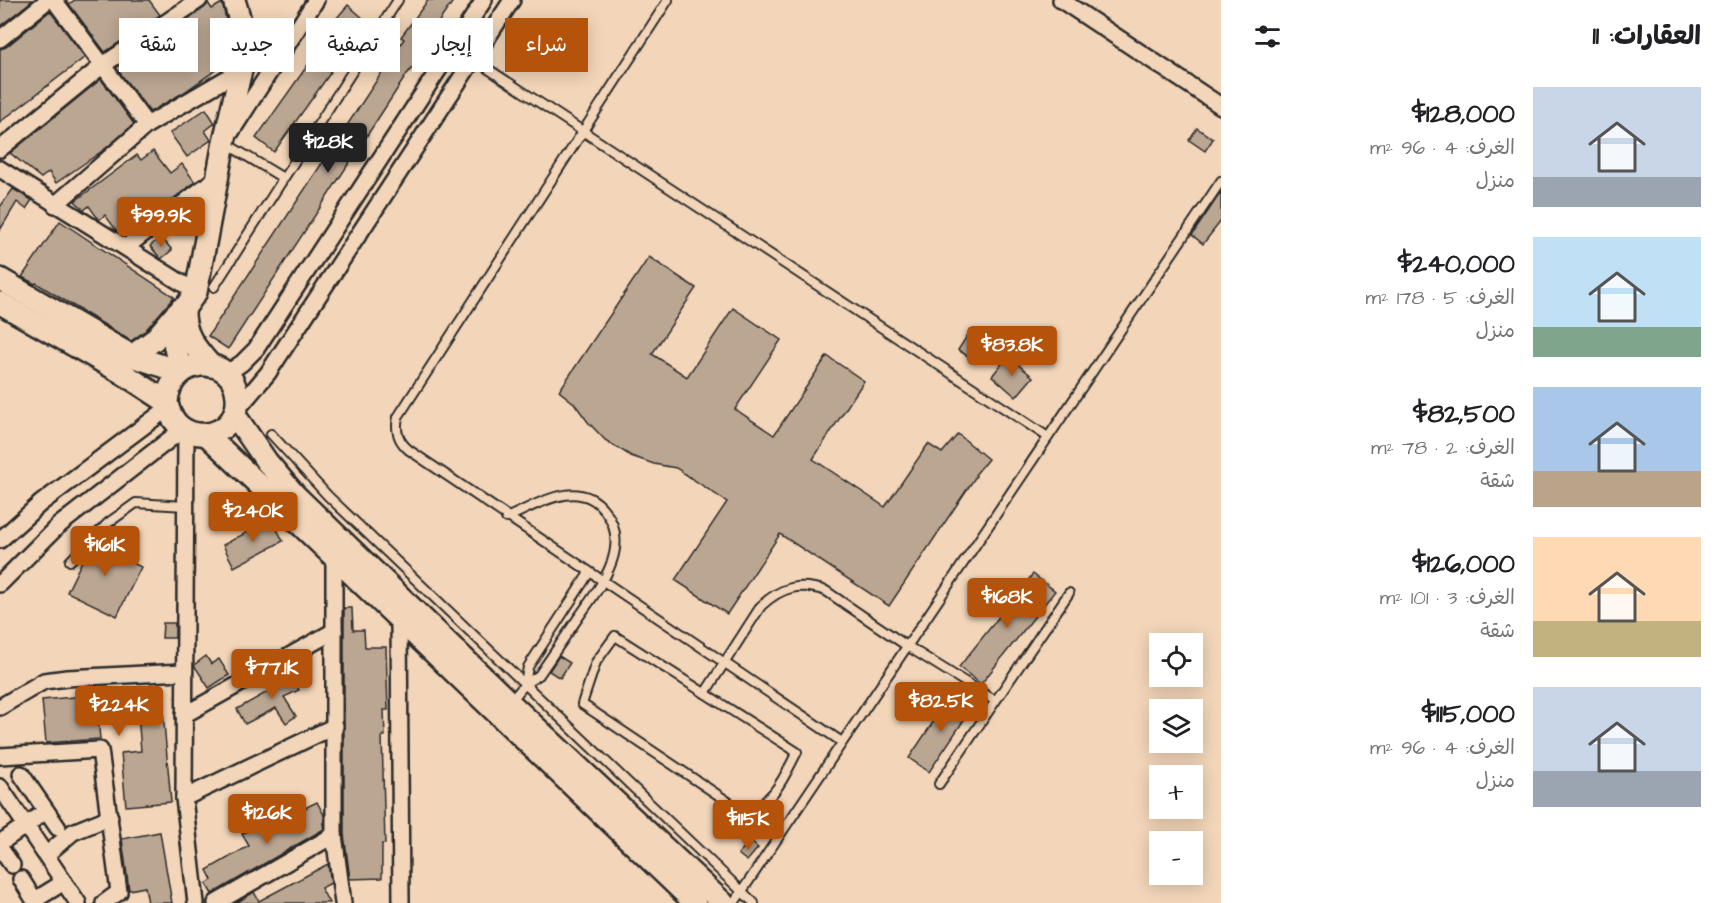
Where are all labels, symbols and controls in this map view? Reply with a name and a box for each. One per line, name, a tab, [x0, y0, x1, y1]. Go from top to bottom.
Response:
chip: شقة	[119, 18, 198, 72]
chip: جديد	[210, 18, 294, 72]
chip: تصفية	[306, 18, 400, 72]
chip: إيجار	[412, 18, 493, 72]
chip: شراء	[505, 18, 588, 72]
text: العقارات: 11	[1592, 18, 1701, 54]
icon: filters	[1251, 20, 1284, 53]
text: $128,000	[1412, 96, 1515, 132]
icon: home	[1581, 111, 1653, 183]
pin: $128K	[286, 123, 370, 174]
text: $128K	[303, 128, 353, 156]
text: الغرف: 4 · 96 m²	[1370, 134, 1515, 162]
text: منزل	[1476, 167, 1515, 195]
pin: $99.9K	[112, 197, 210, 248]
text: $99.9K	[131, 202, 191, 230]
text: $240,000	[1398, 246, 1515, 282]
icon: home	[1581, 261, 1653, 333]
text: الغرف: 5 · 178 m²	[1366, 284, 1515, 312]
text: منزل	[1476, 317, 1515, 345]
pin: $83.8K	[963, 326, 1061, 377]
text: $83.8K	[981, 331, 1043, 359]
text: $82,500	[1413, 396, 1515, 432]
icon: home	[1581, 411, 1653, 483]
text: الغرف: 2 · 78 m²	[1371, 434, 1515, 462]
text: شقة	[1480, 467, 1515, 495]
pin: $240K	[211, 492, 295, 543]
text: $240K	[223, 497, 283, 525]
pin: $161K	[63, 526, 147, 577]
text: $161K	[85, 531, 125, 559]
text: $126,000	[1412, 546, 1515, 582]
icon: home	[1581, 561, 1653, 633]
pin: $168K	[965, 578, 1049, 629]
text: $168K	[981, 583, 1033, 611]
text: الغرف: 3 · 101 m²	[1380, 584, 1515, 612]
text: شقة	[1480, 617, 1515, 645]
map controls	[1149, 633, 1203, 885]
button: locate	[1149, 633, 1203, 687]
pin: $77.1K	[223, 649, 321, 700]
text: $77.1K	[245, 654, 299, 682]
pin: $82.5K	[892, 682, 990, 733]
pin: $224K	[77, 686, 161, 737]
text: $82.5K	[909, 687, 973, 715]
text: $224K	[89, 691, 149, 719]
text: $115,000	[1422, 696, 1515, 732]
button: layers	[1149, 699, 1203, 753]
icon: home	[1581, 711, 1653, 783]
text: الغرف: 4 · 96 m²	[1370, 734, 1515, 762]
button: +	[1149, 765, 1203, 819]
text: منزل	[1476, 767, 1515, 795]
pin: $126K	[225, 794, 309, 845]
text: $126K	[242, 799, 292, 827]
pin: $115K	[706, 800, 790, 851]
text: $115K	[727, 805, 769, 833]
button: −	[1149, 831, 1203, 885]

